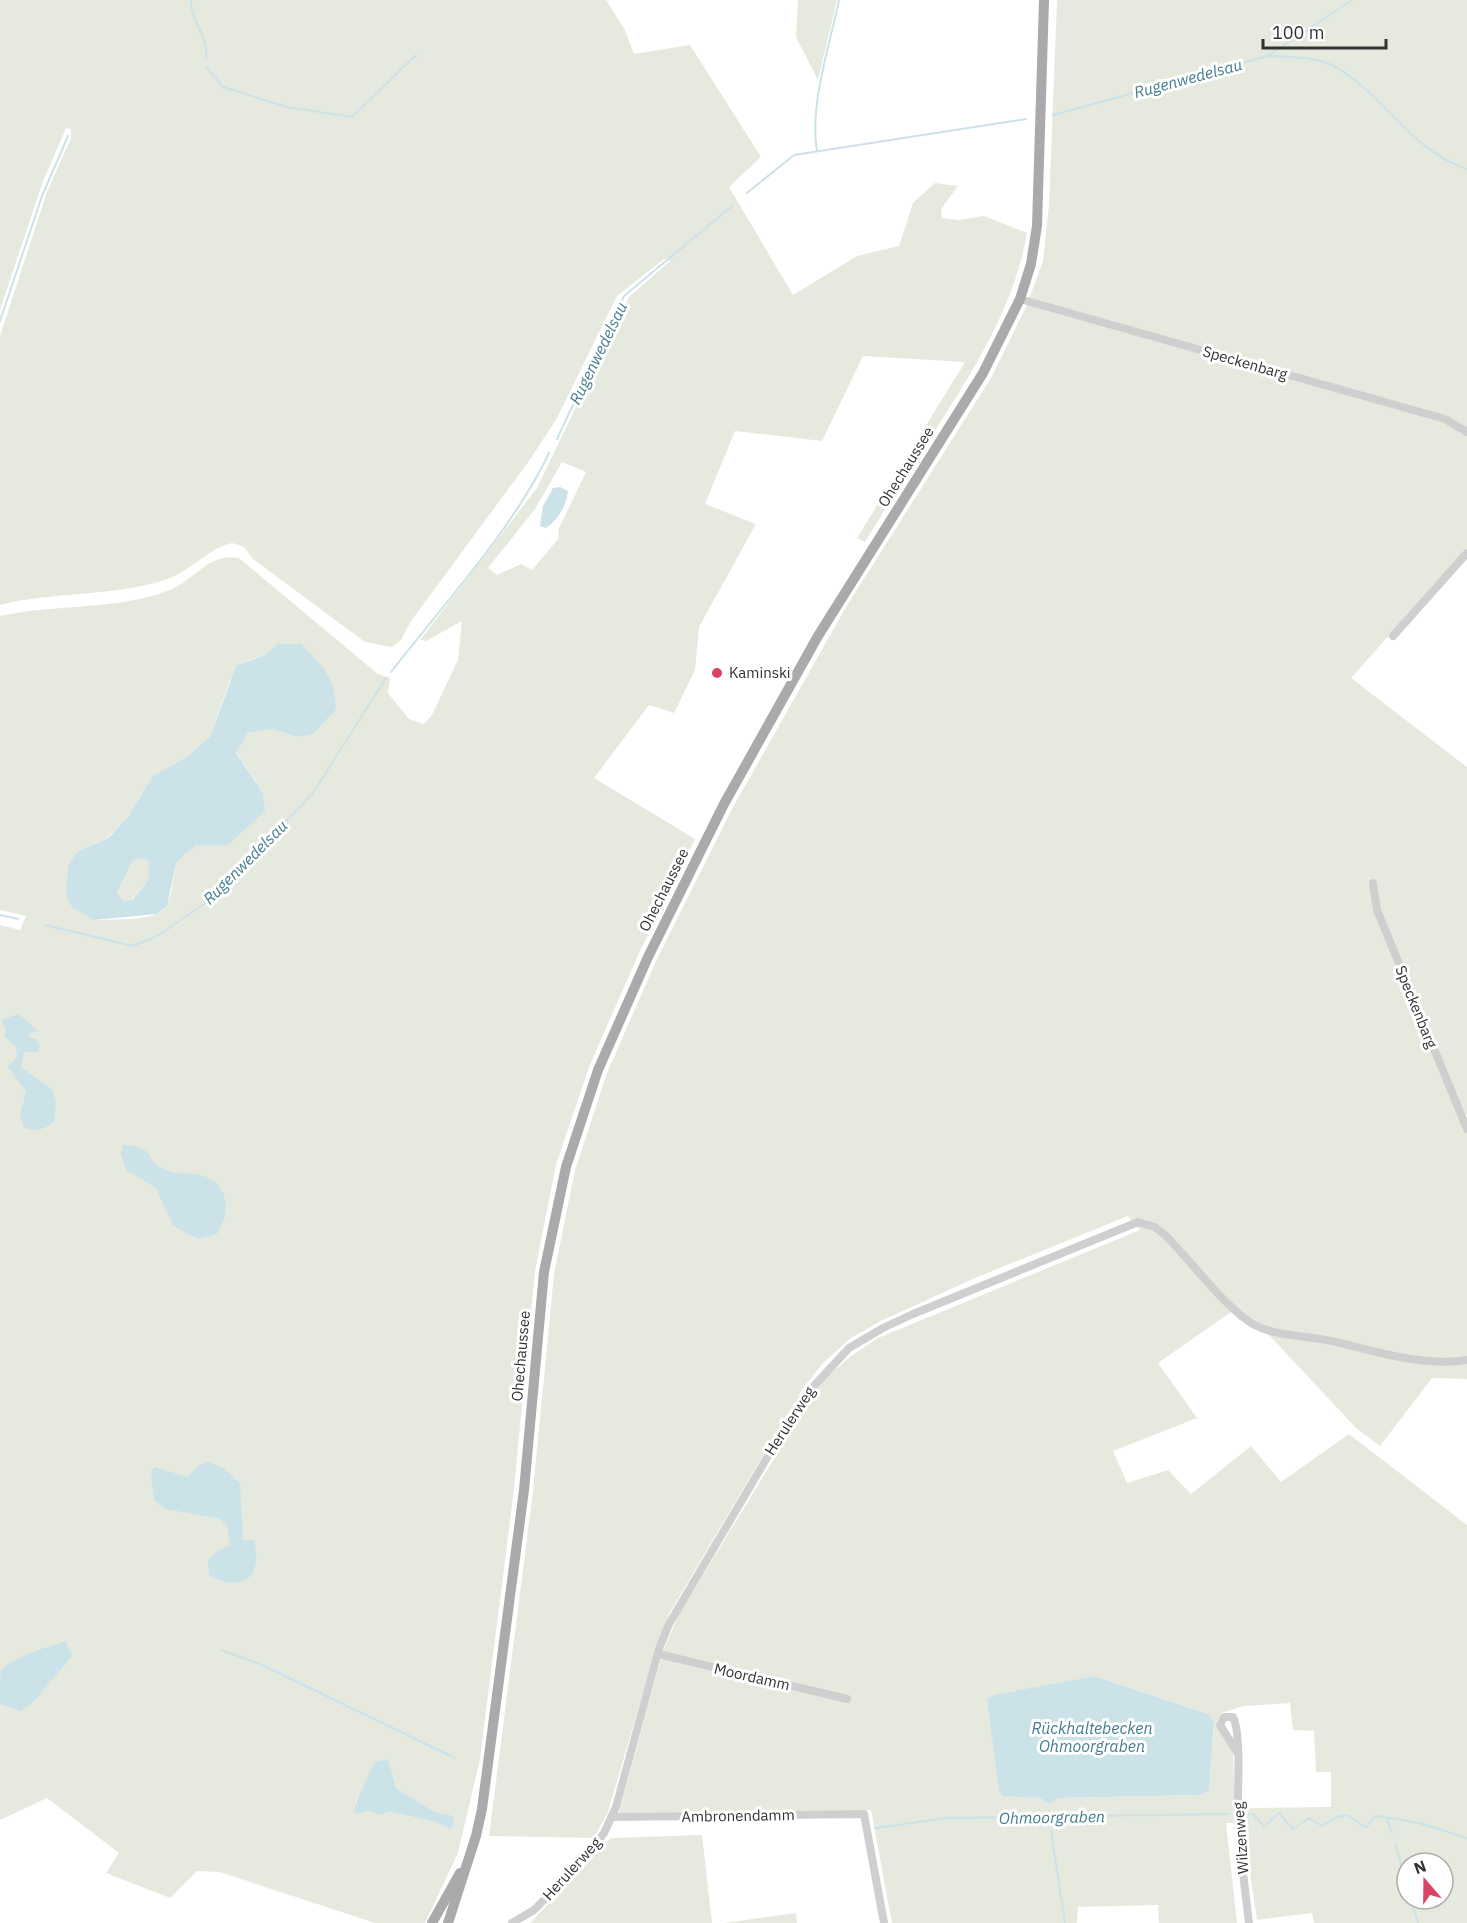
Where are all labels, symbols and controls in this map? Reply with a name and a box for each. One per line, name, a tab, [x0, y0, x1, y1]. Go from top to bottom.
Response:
scale bar	[1263, 12, 1386, 50]
text: 100 m	[1272, 21, 1324, 44]
water label: Rugenwedelsau	[1132, 54, 1244, 102]
water label: Rugenwedelsau	[565, 299, 631, 407]
street label: Speckenbarg	[1201, 341, 1290, 384]
street label: Ohechaussee	[873, 423, 938, 510]
place label: Kaminski	[729, 663, 791, 682]
marker: Kaminski	[710, 666, 724, 680]
water label: Rugenwedelsau	[199, 816, 291, 908]
street label: Ohechaussee	[634, 845, 693, 935]
street label: Speckenbarg	[1391, 963, 1442, 1051]
street label: Ohechaussee	[507, 1310, 534, 1402]
street label: Herulerweg	[760, 1383, 819, 1459]
street label: Moordamm	[712, 1659, 792, 1694]
water label: Rückhaltebecken Ohmoorgraben	[1032, 1718, 1152, 1756]
street label: Wilzenweg	[1228, 1801, 1252, 1875]
street label: Ambronendamm	[681, 1805, 795, 1826]
water label: Ohmoorgraben	[999, 1806, 1105, 1828]
street label: Herulerweg	[538, 1833, 605, 1904]
north arrow	[1395, 1851, 1455, 1911]
text: N	[1411, 1856, 1429, 1878]

